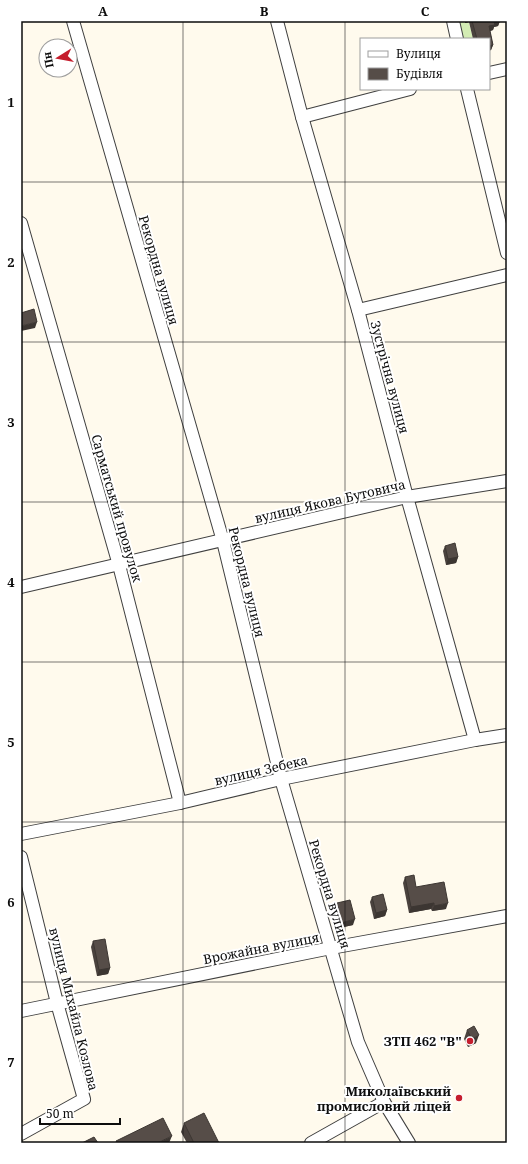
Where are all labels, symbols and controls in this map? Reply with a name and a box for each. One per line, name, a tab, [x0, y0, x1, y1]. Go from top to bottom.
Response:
text: A	[98, 2, 108, 20]
text: B	[260, 2, 269, 20]
text: C	[421, 2, 430, 20]
north arrow	[38, 38, 78, 78]
legend	[360, 38, 490, 90]
text: Вулиця	[396, 45, 441, 62]
text: Пн	[39, 50, 57, 69]
text: Будівля	[396, 65, 443, 82]
text: 1	[7, 93, 15, 111]
street label: Рекордна вулиця	[135, 213, 183, 327]
text: 2	[7, 253, 15, 271]
street label: Зустрічна вулиця	[366, 319, 414, 435]
text: 3	[7, 413, 15, 431]
street label: Сарматський провулок	[87, 432, 147, 584]
street label: вулиця Якова Бутовича	[253, 475, 407, 527]
street label: Рекордна вулиця	[225, 525, 269, 639]
text: 4	[7, 573, 15, 591]
text: 5	[7, 733, 15, 751]
street label: вулиця Зебека	[213, 751, 309, 789]
street label: Рекордна вулиця	[305, 837, 355, 951]
text: 6	[7, 893, 15, 911]
street label: вулиця Михайла Козлова	[45, 926, 103, 1092]
street label: Врожайна вулиця	[202, 928, 320, 968]
place label: ЗТП 462 "В"	[384, 1032, 462, 1050]
marker: ЗТП 462 "В"	[465, 1036, 475, 1046]
text: 7	[7, 1053, 15, 1071]
place label: Миколаївський промисловий ліцей	[317, 1082, 451, 1115]
marker: Миколаївський промисловий ліцей	[454, 1093, 464, 1103]
scale bar	[40, 1100, 120, 1126]
text: 50 m	[46, 1105, 74, 1122]

